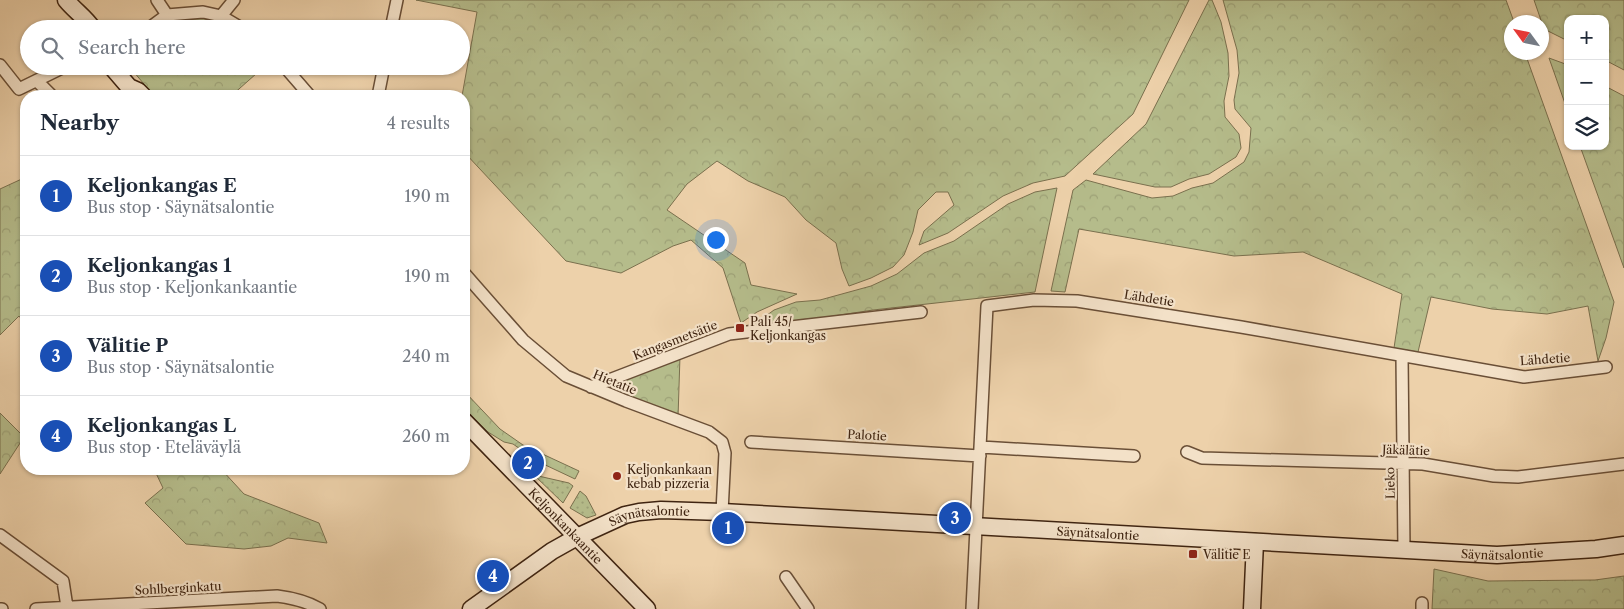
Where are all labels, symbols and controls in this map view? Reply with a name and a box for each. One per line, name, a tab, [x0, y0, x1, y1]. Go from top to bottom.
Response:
north arrow	[1504, 15, 1549, 60]
map controls	[1564, 15, 1609, 150]
button: +	[1564, 15, 1609, 60]
search box	[20, 20, 470, 75]
icon: search	[38, 34, 66, 62]
text: Search here	[78, 36, 186, 59]
button: −	[1564, 60, 1609, 105]
button: layers	[1564, 105, 1609, 150]
text: Nearby	[40, 110, 119, 135]
text: 4 results	[387, 113, 450, 133]
text: Keljonkangas E	[87, 174, 237, 197]
text: 1	[52, 186, 60, 206]
text: 190 m	[405, 186, 450, 206]
text: Bus stop · Säynätsalontie	[87, 197, 275, 217]
your location	[703, 227, 729, 253]
text: Keljonkangas 1	[87, 254, 232, 277]
text: 2	[51, 266, 61, 286]
text: 190 m	[405, 266, 450, 286]
text: Bus stop · Keljonkankaantie	[87, 277, 297, 297]
street label: Lähdetie	[1123, 287, 1175, 309]
place label: Pali 45/ Keljonkangas	[750, 314, 826, 343]
street label: Kangasmetsätie	[631, 317, 720, 363]
marker: Pali 45/ Keljonkangas	[734, 322, 746, 334]
text: Välitie P	[87, 334, 168, 357]
text: 3	[51, 346, 61, 366]
text: 240 m	[402, 346, 450, 366]
street label: Lähdetie	[1519, 350, 1571, 368]
text: Bus stop · Säynätsalontie	[87, 357, 275, 377]
street label: Hietatie	[591, 366, 639, 398]
text: Keljonkangas L	[87, 414, 236, 437]
text: 4	[51, 426, 61, 446]
text: 260 m	[402, 426, 450, 446]
street label: Palotie	[847, 426, 887, 444]
text: Bus stop · Eteläväylä	[87, 437, 241, 457]
street label: Jäkälätie	[1380, 442, 1430, 458]
pin: 2	[512, 444, 544, 482]
place label: Keljonkankaan kebab pizzeria	[627, 462, 712, 491]
street label: Lieko	[1382, 467, 1398, 499]
marker: Keljonkankaan kebab pizzeria	[611, 470, 623, 482]
street label: Keljonkankaantie	[526, 485, 606, 567]
pin: 3	[939, 499, 971, 537]
street label: Säynätsalontie	[606, 502, 690, 529]
pin: 1	[712, 509, 744, 547]
street label: Säynätsalontie	[1056, 523, 1140, 543]
street label: Säynätsalontie	[1461, 545, 1544, 563]
place label: Välitie E	[1202, 547, 1251, 562]
marker: Välitie E	[1187, 548, 1199, 560]
pin: 4	[477, 557, 509, 595]
street label: Sohlberginkatu	[134, 578, 222, 598]

